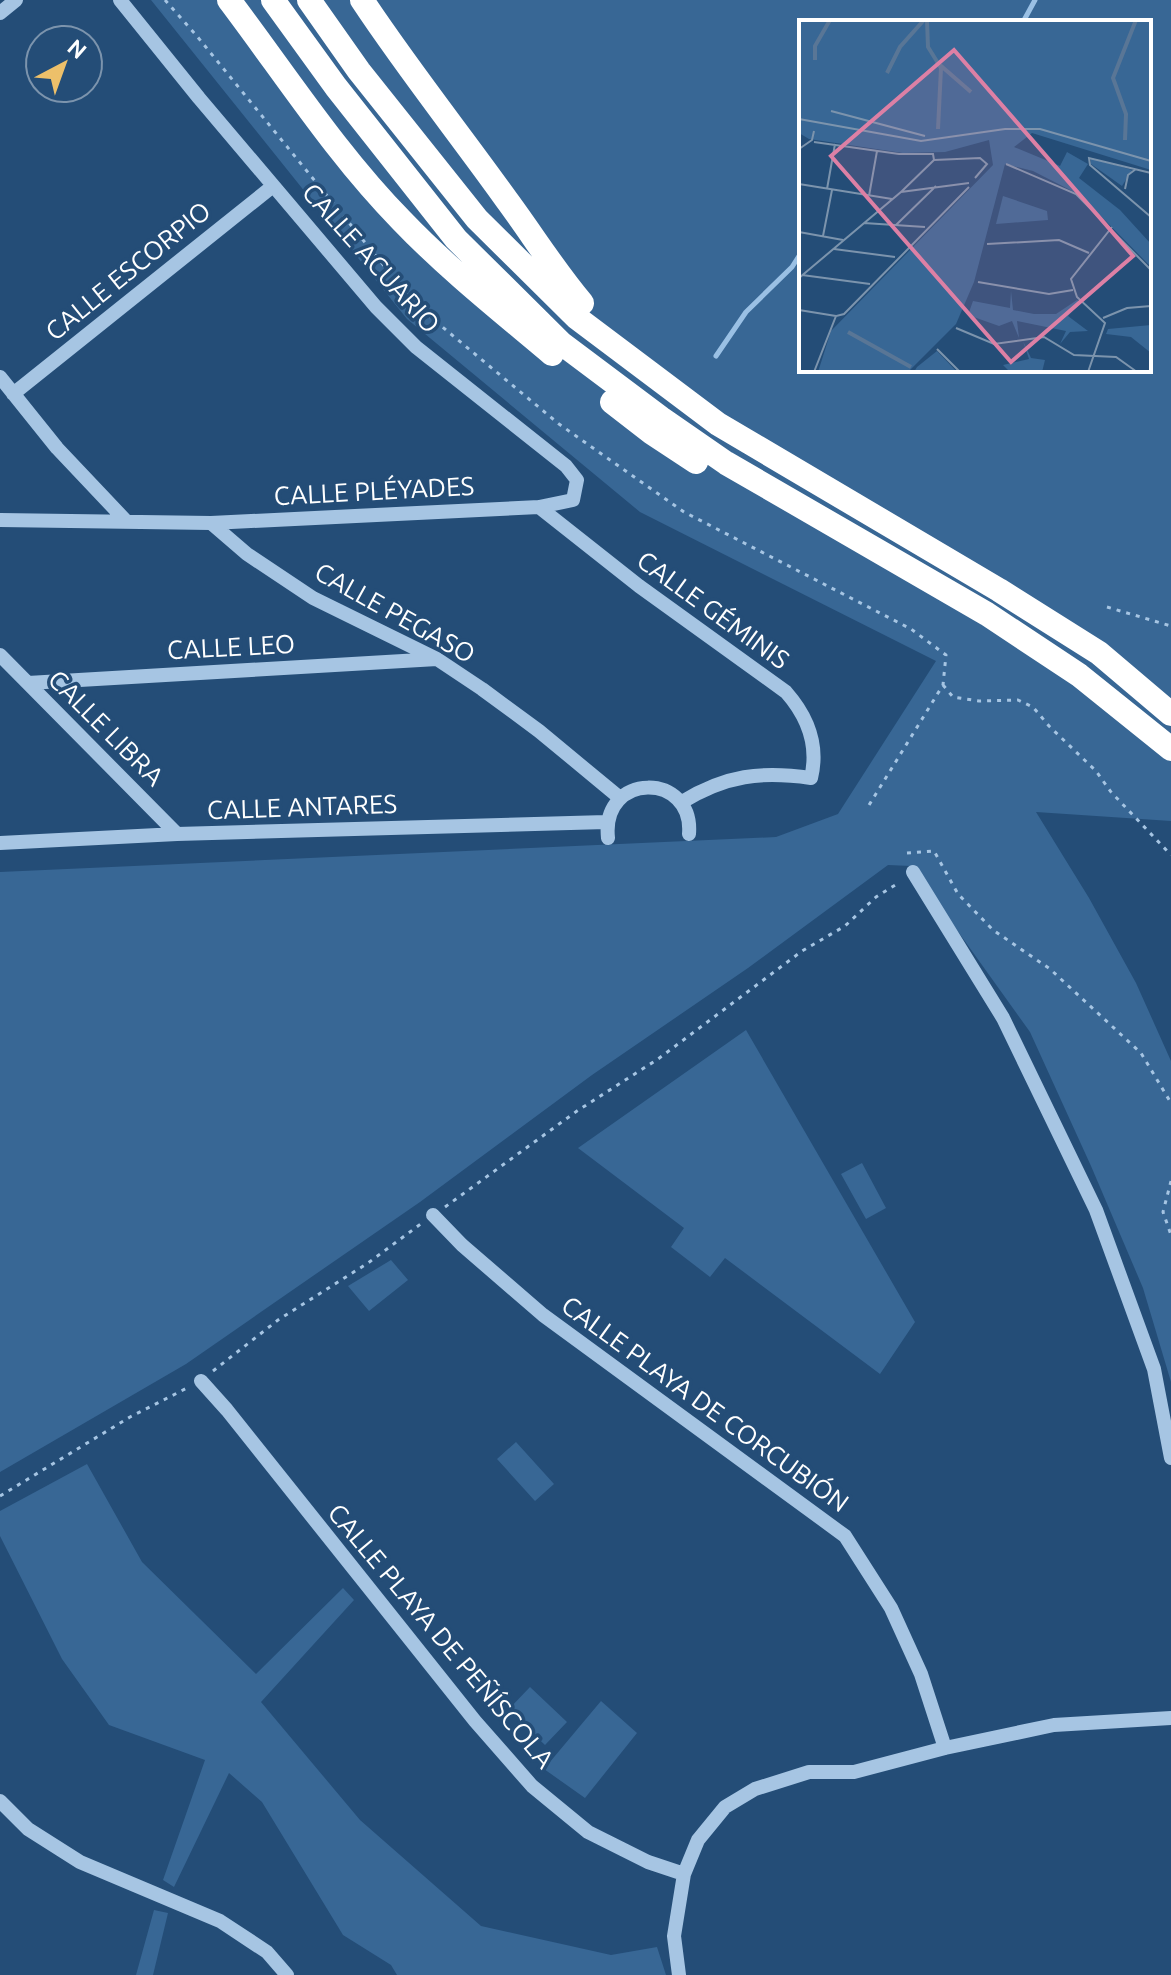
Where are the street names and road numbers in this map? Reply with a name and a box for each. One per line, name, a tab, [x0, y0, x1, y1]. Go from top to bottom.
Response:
street label: CALLE ACUARIO	[297, 177, 446, 338]
street label: CALLE ESCORPIO	[40, 195, 216, 346]
street label: CALLE PLÉYADES	[273, 470, 475, 510]
street label: CALLE GÉMINIS	[632, 544, 795, 674]
street label: CALLE PEGASO	[310, 557, 480, 669]
street label: CALLE LEO	[166, 629, 296, 664]
street label: CALLE LIBRA	[43, 664, 170, 791]
street label: CALLE ANTARES	[206, 789, 398, 824]
street label: CALLE PLAYA DE CORCUBIÓN	[556, 1290, 854, 1517]
street label: CALLE PLAYA DE PEÑÍSCOLA	[322, 1497, 561, 1774]

